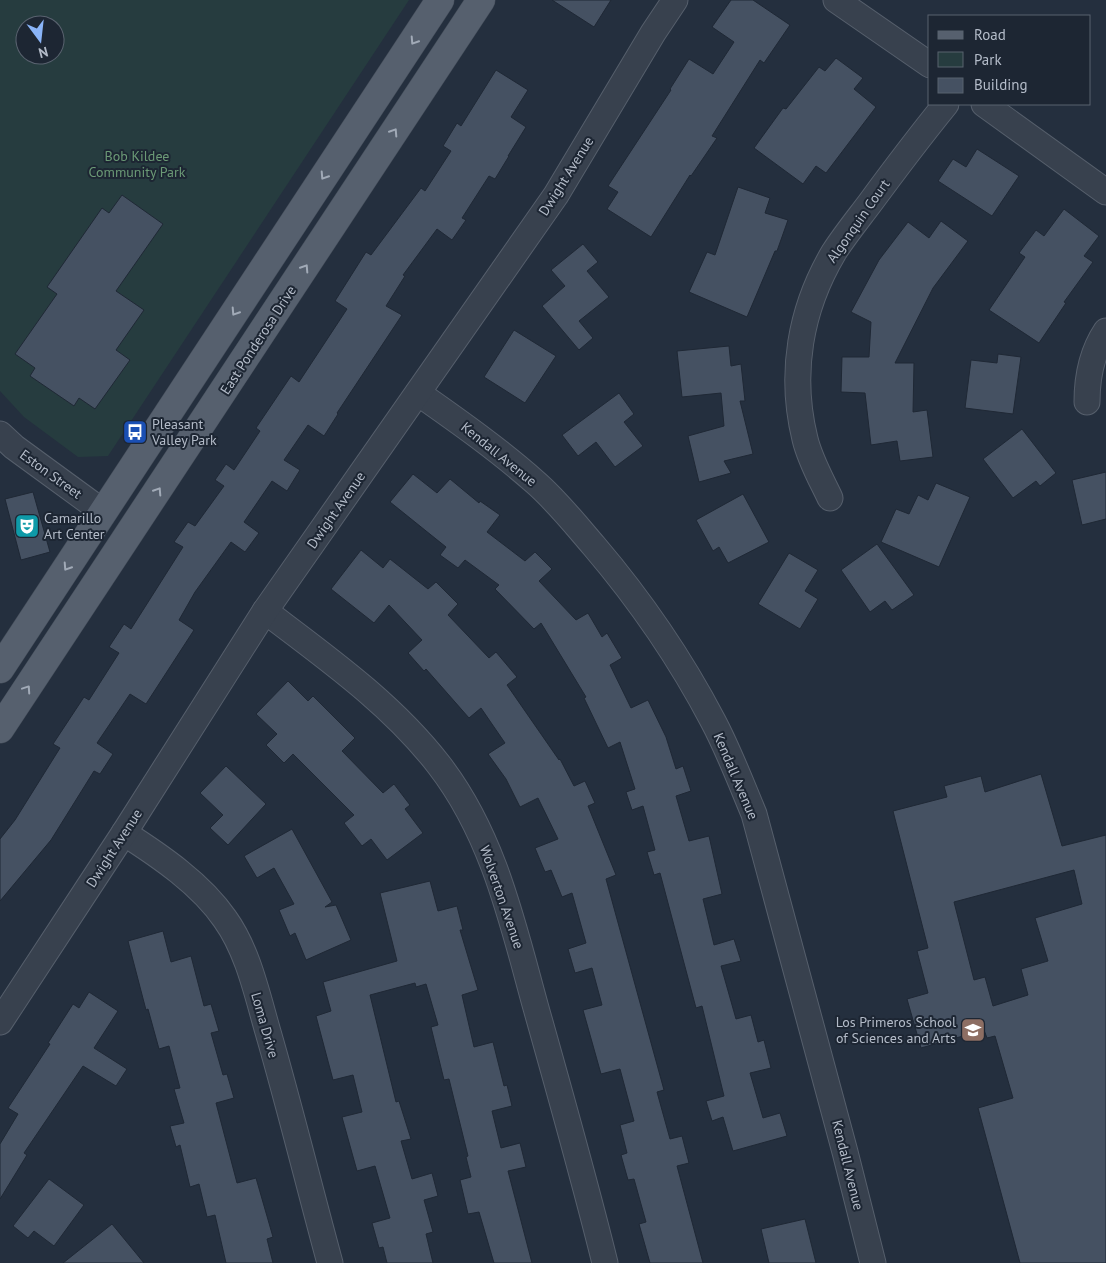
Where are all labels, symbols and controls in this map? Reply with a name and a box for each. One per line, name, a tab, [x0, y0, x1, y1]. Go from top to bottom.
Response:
north arrow	[15, 15, 65, 65]
legend	[928, 15, 1091, 105]
text: Road	[974, 25, 1006, 44]
one-way arrow	[410, 35, 420, 44]
text: N	[37, 43, 50, 62]
text: Park	[974, 50, 1002, 69]
text: Building	[974, 75, 1028, 94]
one-way arrow	[388, 128, 398, 137]
street label: Dwight Avenue	[534, 133, 598, 219]
park label: Bob Kildee Community Park	[89, 147, 186, 181]
one-way arrow	[321, 171, 330, 180]
street label: Algonquin Court	[823, 176, 894, 266]
one-way arrow	[299, 264, 308, 273]
street label: East Ponderosa Drive	[216, 282, 300, 398]
one-way arrow	[231, 307, 241, 316]
place label: Pleasant Valley Park	[151, 415, 217, 449]
street label: Kendall Avenue	[457, 418, 541, 490]
bus stop icon: Pleasant Valley Park	[122, 419, 148, 445]
street label: Eston Street	[16, 445, 86, 503]
street label: Dwight Avenue	[303, 468, 369, 552]
one-way arrow	[152, 487, 161, 497]
place label: Camarillo Art Center	[44, 509, 105, 543]
theatre icon: Camarillo Art Center	[14, 513, 40, 539]
one-way arrow	[64, 561, 73, 571]
one-way arrow	[21, 685, 30, 694]
street label: Kendall Avenue	[710, 730, 762, 822]
street label: Dwight Avenue	[82, 805, 146, 891]
street label: Wolverton Avenue	[476, 843, 528, 951]
street label: Loma Drive	[247, 990, 283, 1060]
place label: Los Primeros School of Sciences and Arts	[836, 1013, 956, 1047]
school or university icon: Los Primeros School of Sciences and Arts	[960, 1017, 986, 1043]
street label: Kendall Avenue	[828, 1118, 868, 1212]

